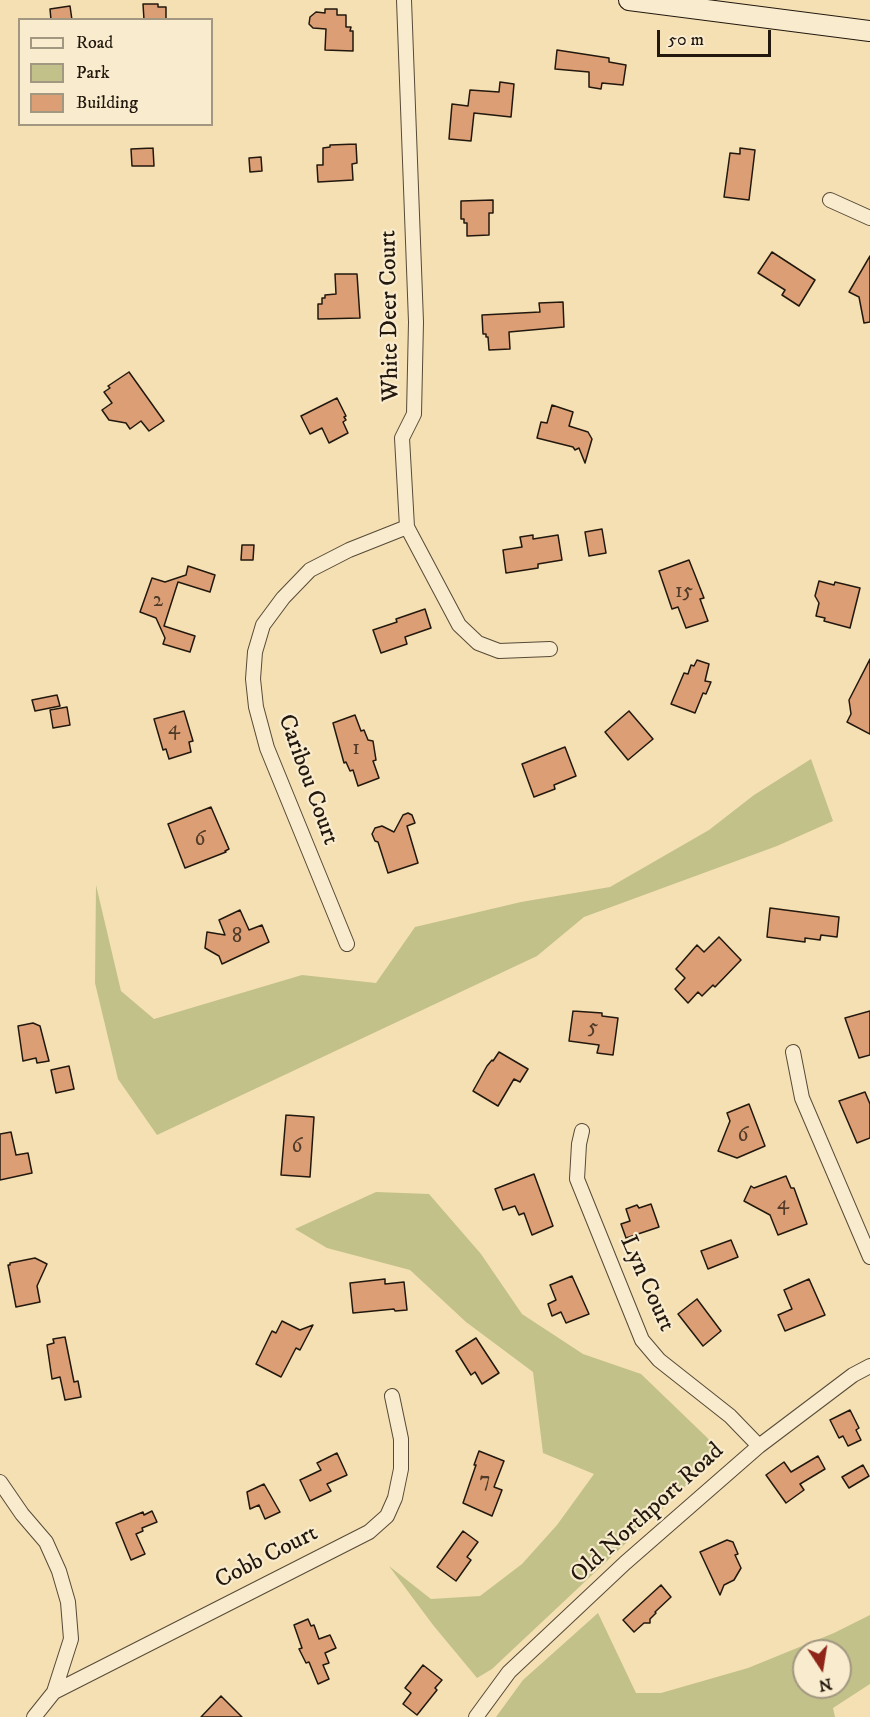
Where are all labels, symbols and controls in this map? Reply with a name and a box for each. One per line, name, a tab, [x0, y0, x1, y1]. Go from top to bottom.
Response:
legend	[18, 18, 213, 126]
scale bar	[660, 18, 774, 56]
text: 50 m	[668, 29, 704, 51]
text: Road	[76, 32, 113, 54]
text: Park	[76, 62, 110, 84]
text: Building	[76, 92, 138, 114]
street label: White Deer Court	[375, 230, 407, 402]
house number: 15	[675, 580, 693, 606]
house number: 2	[153, 589, 163, 615]
street label: Caribou Court	[270, 711, 344, 849]
house number: 4	[168, 717, 180, 743]
house number: 1	[352, 737, 360, 763]
house number: 6	[195, 828, 205, 854]
house number: 8	[232, 925, 242, 951]
house number: 5	[588, 1016, 598, 1042]
house number: 6	[738, 1124, 748, 1150]
house number: 6	[292, 1135, 302, 1161]
house number: 4	[777, 1192, 789, 1218]
street label: Lyn Court	[612, 1232, 680, 1336]
street label: Old Northport Road	[565, 1438, 731, 1590]
house number: 7	[479, 1469, 491, 1495]
street label: Cobb Court	[211, 1520, 323, 1596]
north arrow	[792, 1639, 852, 1699]
text: N	[817, 1674, 834, 1696]

